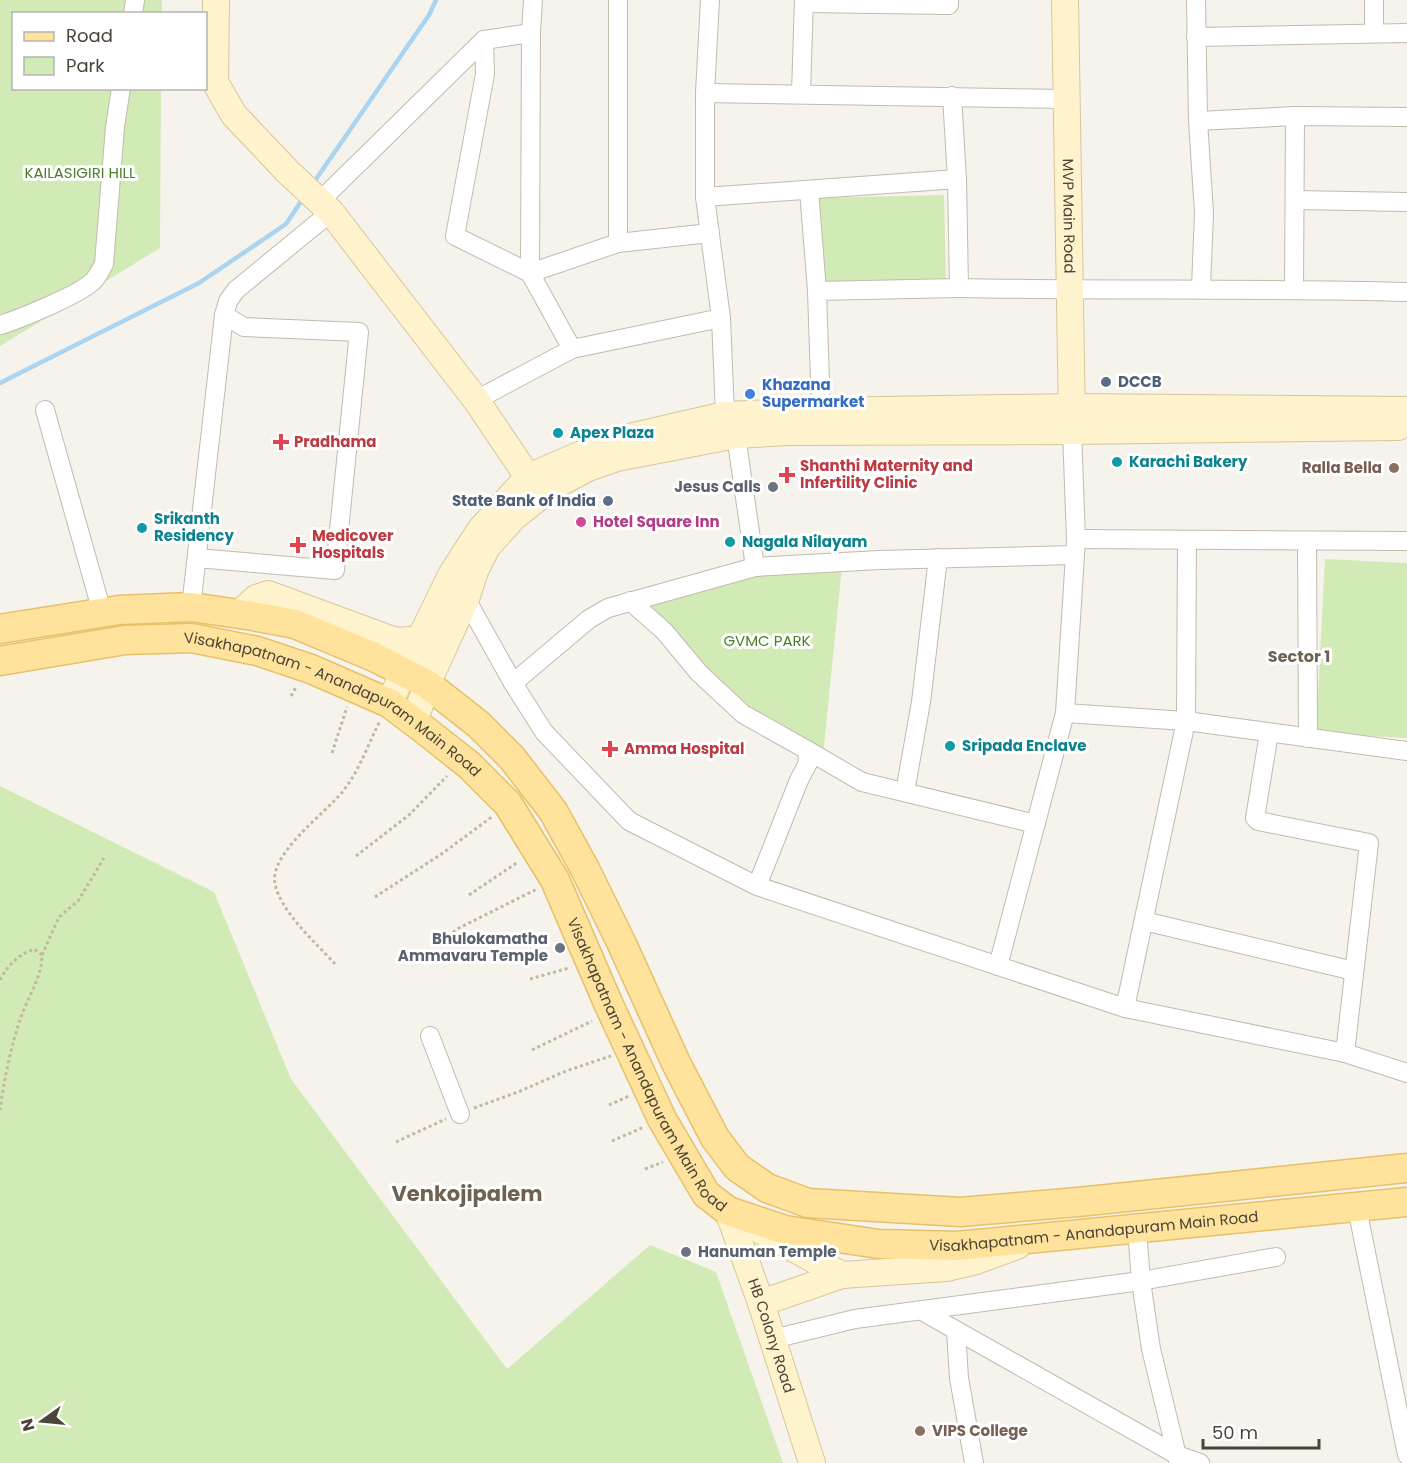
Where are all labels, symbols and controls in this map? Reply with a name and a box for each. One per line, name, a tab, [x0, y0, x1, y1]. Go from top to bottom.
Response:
legend	[12, 12, 207, 90]
text: Road	[66, 23, 113, 48]
text: Park	[66, 53, 105, 78]
street label: MVP Main Road	[1058, 158, 1081, 274]
park label: KAILASIGIRI HILL	[24, 162, 136, 183]
place label: DCCB	[1118, 371, 1162, 392]
place label: Khazana Supermarket	[762, 374, 864, 412]
marker: DCCB	[1099, 375, 1113, 389]
marker: Khazana Supermarket	[743, 387, 757, 401]
place label: Apex Plaza	[570, 422, 654, 443]
marker: Apex Plaza	[551, 426, 565, 440]
place label: Pradhama	[294, 431, 377, 452]
marker: Pradhama	[272, 433, 290, 451]
place label: Karachi Bakery	[1129, 451, 1248, 472]
place label: Shanthi Maternity and Infertility Clinic	[800, 455, 973, 493]
marker: Karachi Bakery	[1110, 455, 1124, 469]
place label: Ralla Bella	[1302, 457, 1382, 478]
marker: Ralla Bella	[1387, 461, 1401, 475]
marker: Shanthi Maternity and Infertility Clinic	[778, 466, 796, 484]
place label: Jesus Calls	[674, 476, 761, 497]
marker: Jesus Calls	[766, 480, 780, 494]
place label: State Bank of India	[452, 490, 596, 511]
marker: State Bank of India	[601, 494, 615, 508]
place label: Srikanth Residency	[154, 508, 234, 546]
place label: Hotel Square Inn	[593, 511, 720, 532]
marker: Hotel Square Inn	[574, 515, 588, 529]
marker: Srikanth Residency	[135, 521, 149, 535]
place label: Medicover Hospitals	[312, 525, 394, 563]
place label: Nagala Nilayam	[742, 531, 868, 552]
marker: Nagala Nilayam	[723, 535, 737, 549]
marker: Medicover Hospitals	[289, 536, 307, 554]
street label: Visakhapatnam - Anandapuram Main Road	[184, 627, 486, 781]
park label: GVMC PARK	[723, 630, 811, 651]
district label: Sector 1	[1268, 645, 1330, 668]
place label: Sripada Enclave	[962, 735, 1087, 756]
place label: Amma Hospital	[624, 738, 744, 759]
marker: Sripada Enclave	[943, 739, 957, 753]
marker: Amma Hospital	[601, 740, 619, 758]
street label: Visakhapatnam - Anandapuram Main Road	[562, 914, 731, 1216]
place label: Bhulokamatha Ammavaru Temple	[398, 928, 548, 966]
marker: Bhulokamatha Ammavaru Temple	[553, 941, 567, 955]
district label: Venkojipalem	[391, 1179, 543, 1208]
street label: Visakhapatnam - Anandapuram Main Road	[929, 1206, 1259, 1256]
place label: Hanuman Temple	[698, 1241, 837, 1262]
marker: Hanuman Temple	[679, 1245, 693, 1259]
street label: HB Colony Road	[743, 1275, 800, 1395]
north arrow	[12, 1391, 72, 1451]
scale bar	[1203, 1412, 1318, 1450]
text: N	[15, 1416, 41, 1434]
place label: VIPS College	[932, 1420, 1028, 1441]
text: 50 m	[1212, 1420, 1258, 1445]
marker: VIPS College	[913, 1424, 927, 1438]

